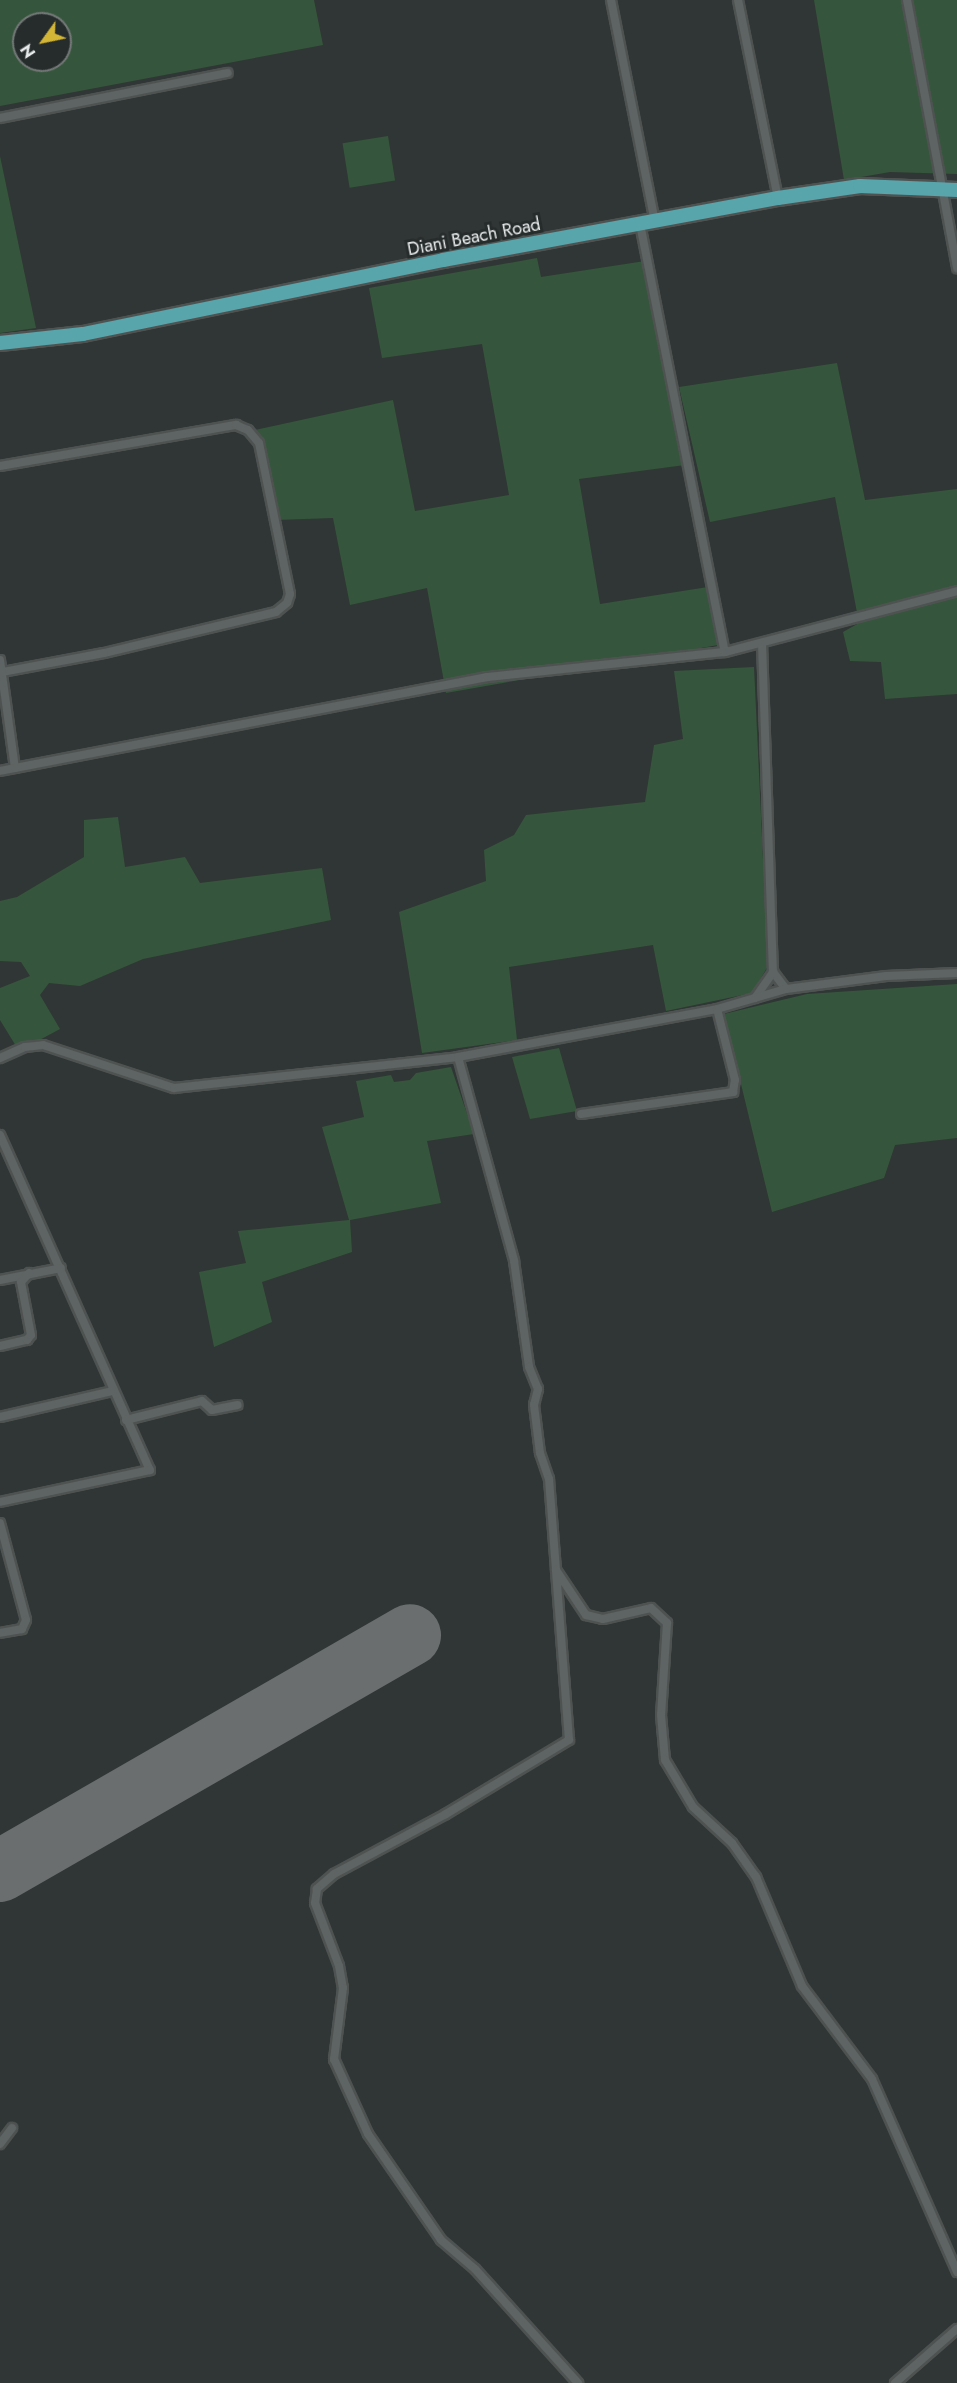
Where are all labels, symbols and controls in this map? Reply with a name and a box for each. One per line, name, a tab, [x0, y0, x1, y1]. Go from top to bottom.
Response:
north arrow	[12, 12, 72, 72]
text: N	[15, 39, 41, 63]
street label: Diani Beach Road	[406, 213, 542, 261]

